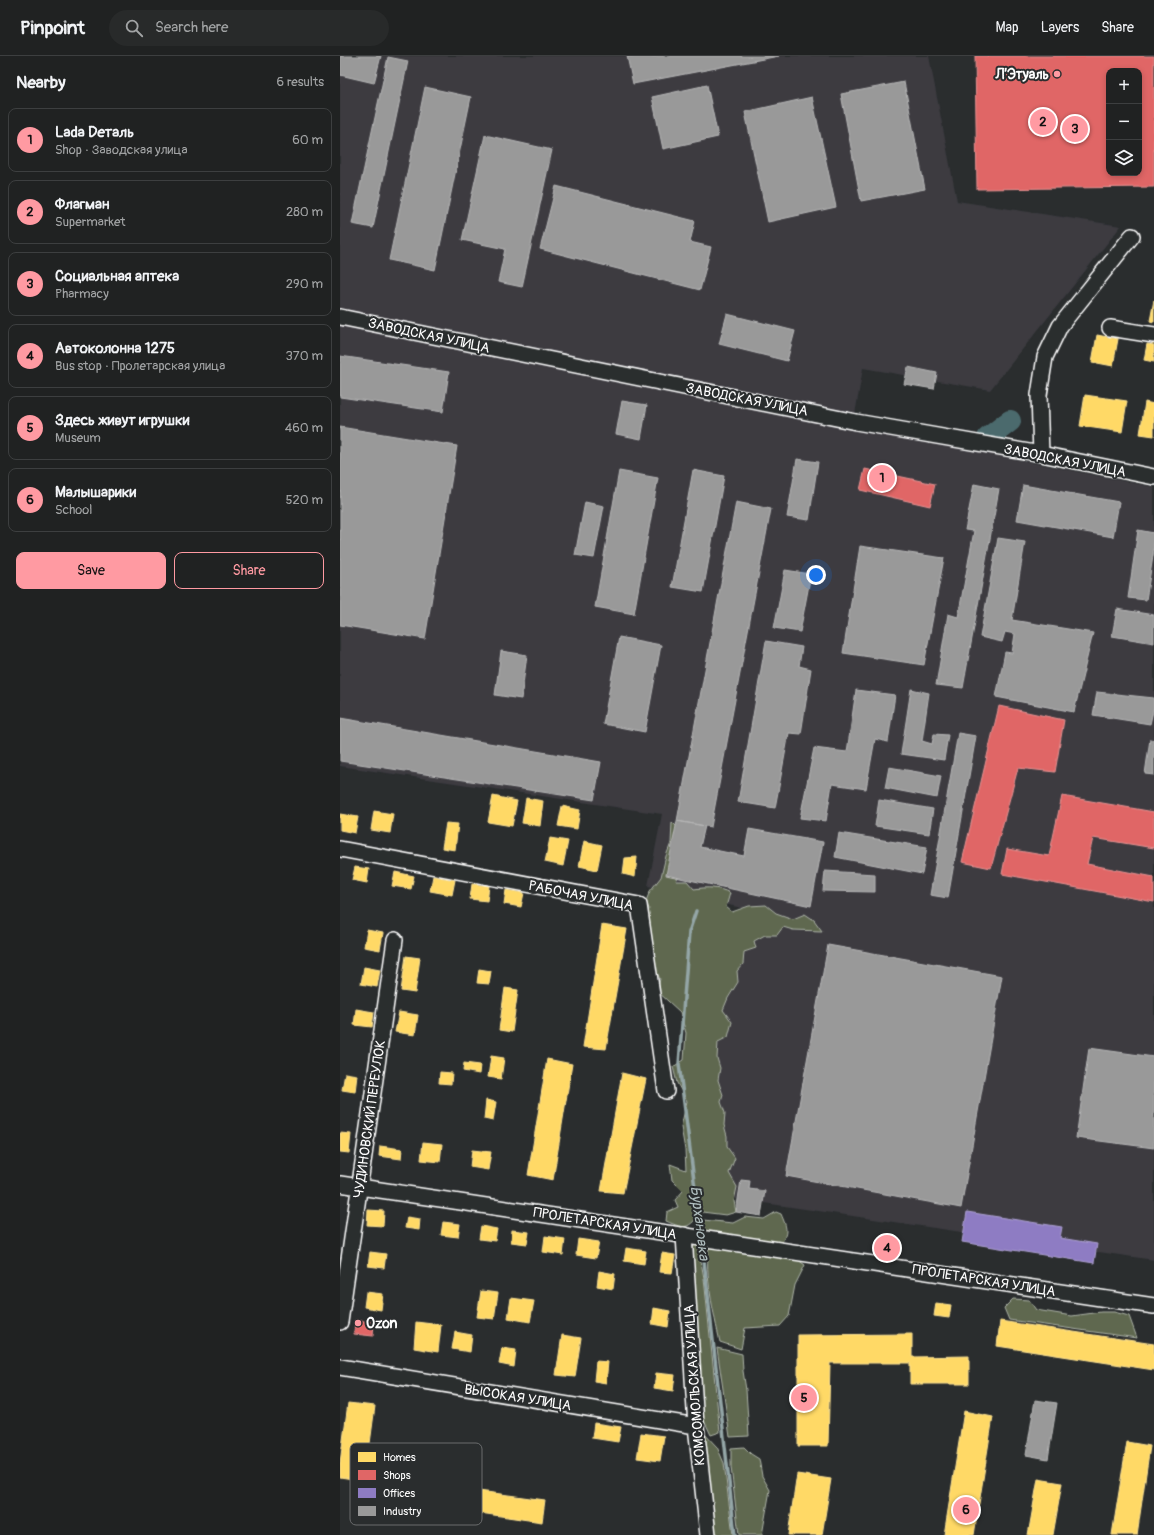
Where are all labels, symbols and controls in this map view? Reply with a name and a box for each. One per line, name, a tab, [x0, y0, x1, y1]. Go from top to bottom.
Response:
search box	[109, 10, 389, 46]
text: Pinpoint	[20, 16, 85, 40]
icon: search	[123, 17, 145, 39]
text: Search here	[155, 18, 228, 37]
text: Map	[996, 19, 1019, 36]
text: Layers	[1041, 19, 1079, 36]
text: Share	[1101, 19, 1134, 36]
place label: Л’Этуаль	[995, 66, 1049, 83]
map controls	[1106, 68, 1142, 176]
button: +	[1106, 68, 1142, 104]
marker: Л’Этуаль	[1052, 69, 1062, 79]
text: Nearby	[16, 72, 65, 93]
text: 6 results	[277, 74, 324, 90]
button: −	[1106, 104, 1142, 140]
pin: 2	[1030, 107, 1056, 137]
pin: 3	[1062, 114, 1088, 144]
text: Lada Dеталь	[55, 123, 134, 142]
text: 1	[27, 132, 33, 148]
text: 60 m	[292, 132, 323, 148]
button: layers	[1106, 140, 1142, 176]
text: Shop · Заводская улица	[55, 142, 187, 158]
text: Флагман	[55, 195, 109, 214]
text: 2	[26, 204, 34, 220]
text: 280 m	[286, 204, 323, 220]
text: Supermarket	[55, 214, 126, 230]
text: Социальная аптека	[55, 267, 179, 286]
text: 3	[26, 276, 34, 292]
text: 290 m	[286, 276, 323, 292]
text: Pharmacy	[55, 286, 109, 302]
street label: ЗАВОДСКАЯ УЛИЦА	[367, 314, 491, 357]
text: Автоколонна 1275	[55, 339, 175, 358]
text: 4	[26, 348, 34, 364]
text: 370 m	[286, 348, 323, 364]
text: Bus stop · Пролетарская улица	[55, 358, 225, 374]
street label: ЗАВОДСКАЯ УЛИЦА	[684, 379, 809, 420]
text: Здесь живут игрушки	[55, 411, 189, 430]
text: 5	[26, 420, 34, 436]
text: 460 m	[285, 420, 323, 436]
text: Museum	[55, 430, 101, 446]
street label: ЗАВОДСКАЯ УЛИЦА	[1002, 440, 1127, 481]
pin: 1	[869, 463, 895, 493]
text: Малышарики	[55, 483, 136, 502]
text: 6	[26, 492, 34, 508]
text: 520 m	[285, 492, 323, 508]
text: School	[55, 502, 92, 518]
button: Save	[16, 552, 166, 589]
button: Share	[174, 552, 324, 589]
your location	[806, 565, 826, 585]
street label: РАБОЧАЯ УЛИЦА	[527, 877, 635, 914]
street label: ЧУДИНОВСКИЙ ПЕРЕУЛОК	[350, 1039, 389, 1199]
water label: Бурхановка	[686, 1185, 714, 1262]
street label: ПРОЛЕТАРСКАЯ УЛИЦА	[532, 1204, 678, 1243]
pin: 4	[874, 1233, 900, 1263]
street label: ПРОЛЕТАРСКАЯ УЛИЦА	[911, 1261, 1057, 1300]
street label: КОМСОМОЛЬСКАЯ УЛИЦА	[680, 1304, 709, 1466]
place label: Ozon	[366, 1315, 398, 1332]
marker: Ozon	[353, 1318, 363, 1328]
street label: ВЫСОКАЯ УЛИЦА	[463, 1381, 573, 1414]
pin: 5	[791, 1383, 817, 1413]
legend	[350, 1443, 482, 1525]
text: Homes	[383, 1451, 416, 1464]
text: Shops	[383, 1469, 411, 1482]
text: Offices	[383, 1487, 415, 1500]
pin: 6	[953, 1495, 979, 1525]
text: Industry	[383, 1505, 422, 1518]

